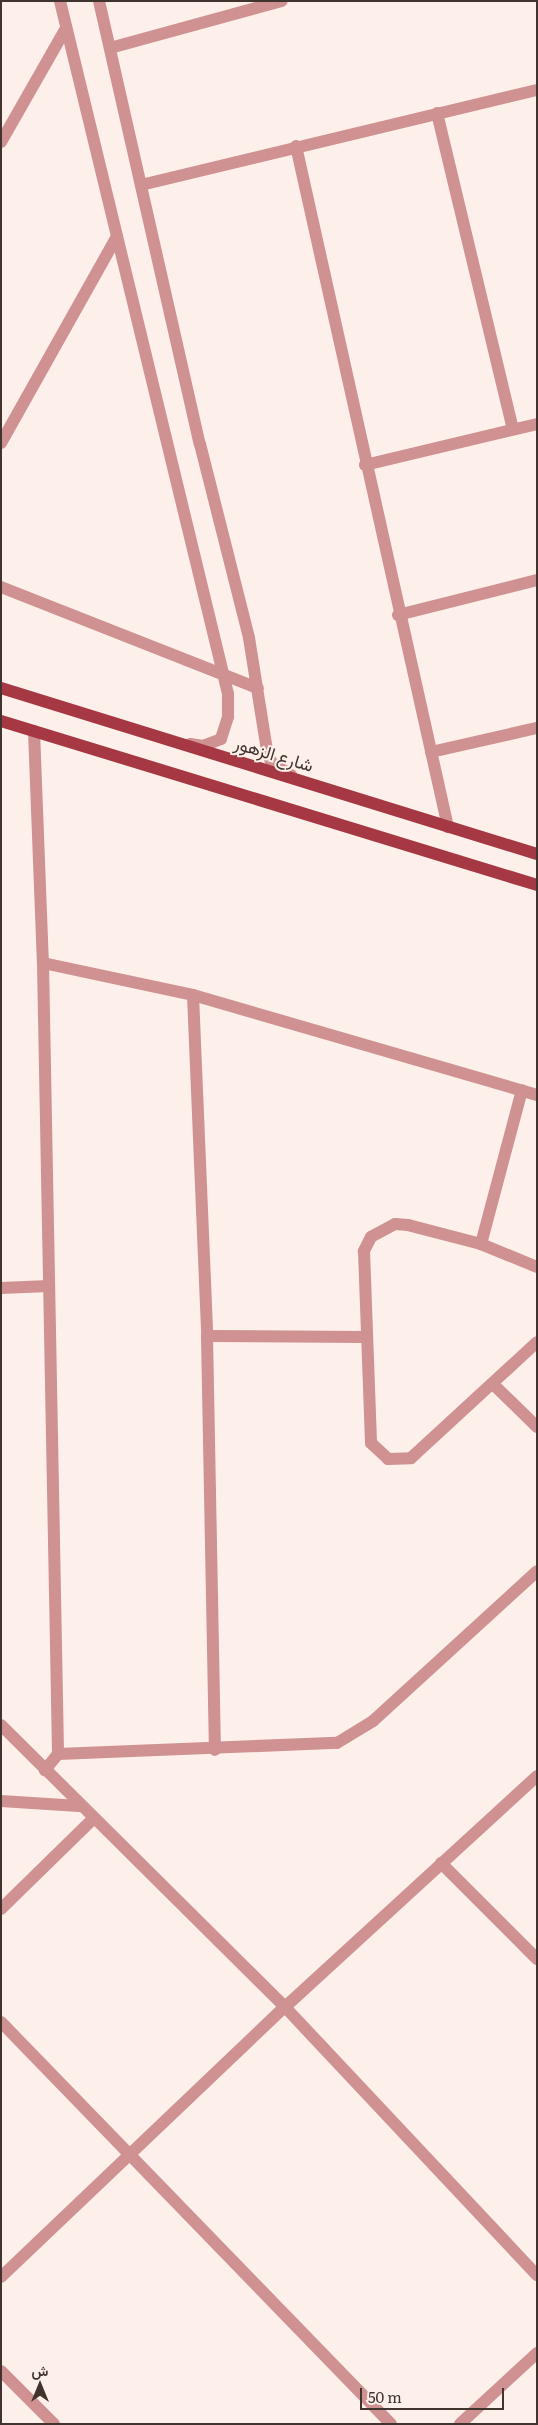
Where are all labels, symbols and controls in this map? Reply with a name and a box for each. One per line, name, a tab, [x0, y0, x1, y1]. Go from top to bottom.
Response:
street label: شارع الزهور	[232, 732, 316, 776]
north arrow	[15, 2360, 65, 2410]
text: ش	[32, 2360, 48, 2380]
scale bar	[363, 2378, 507, 2410]
text: 50 m	[368, 2385, 402, 2408]

